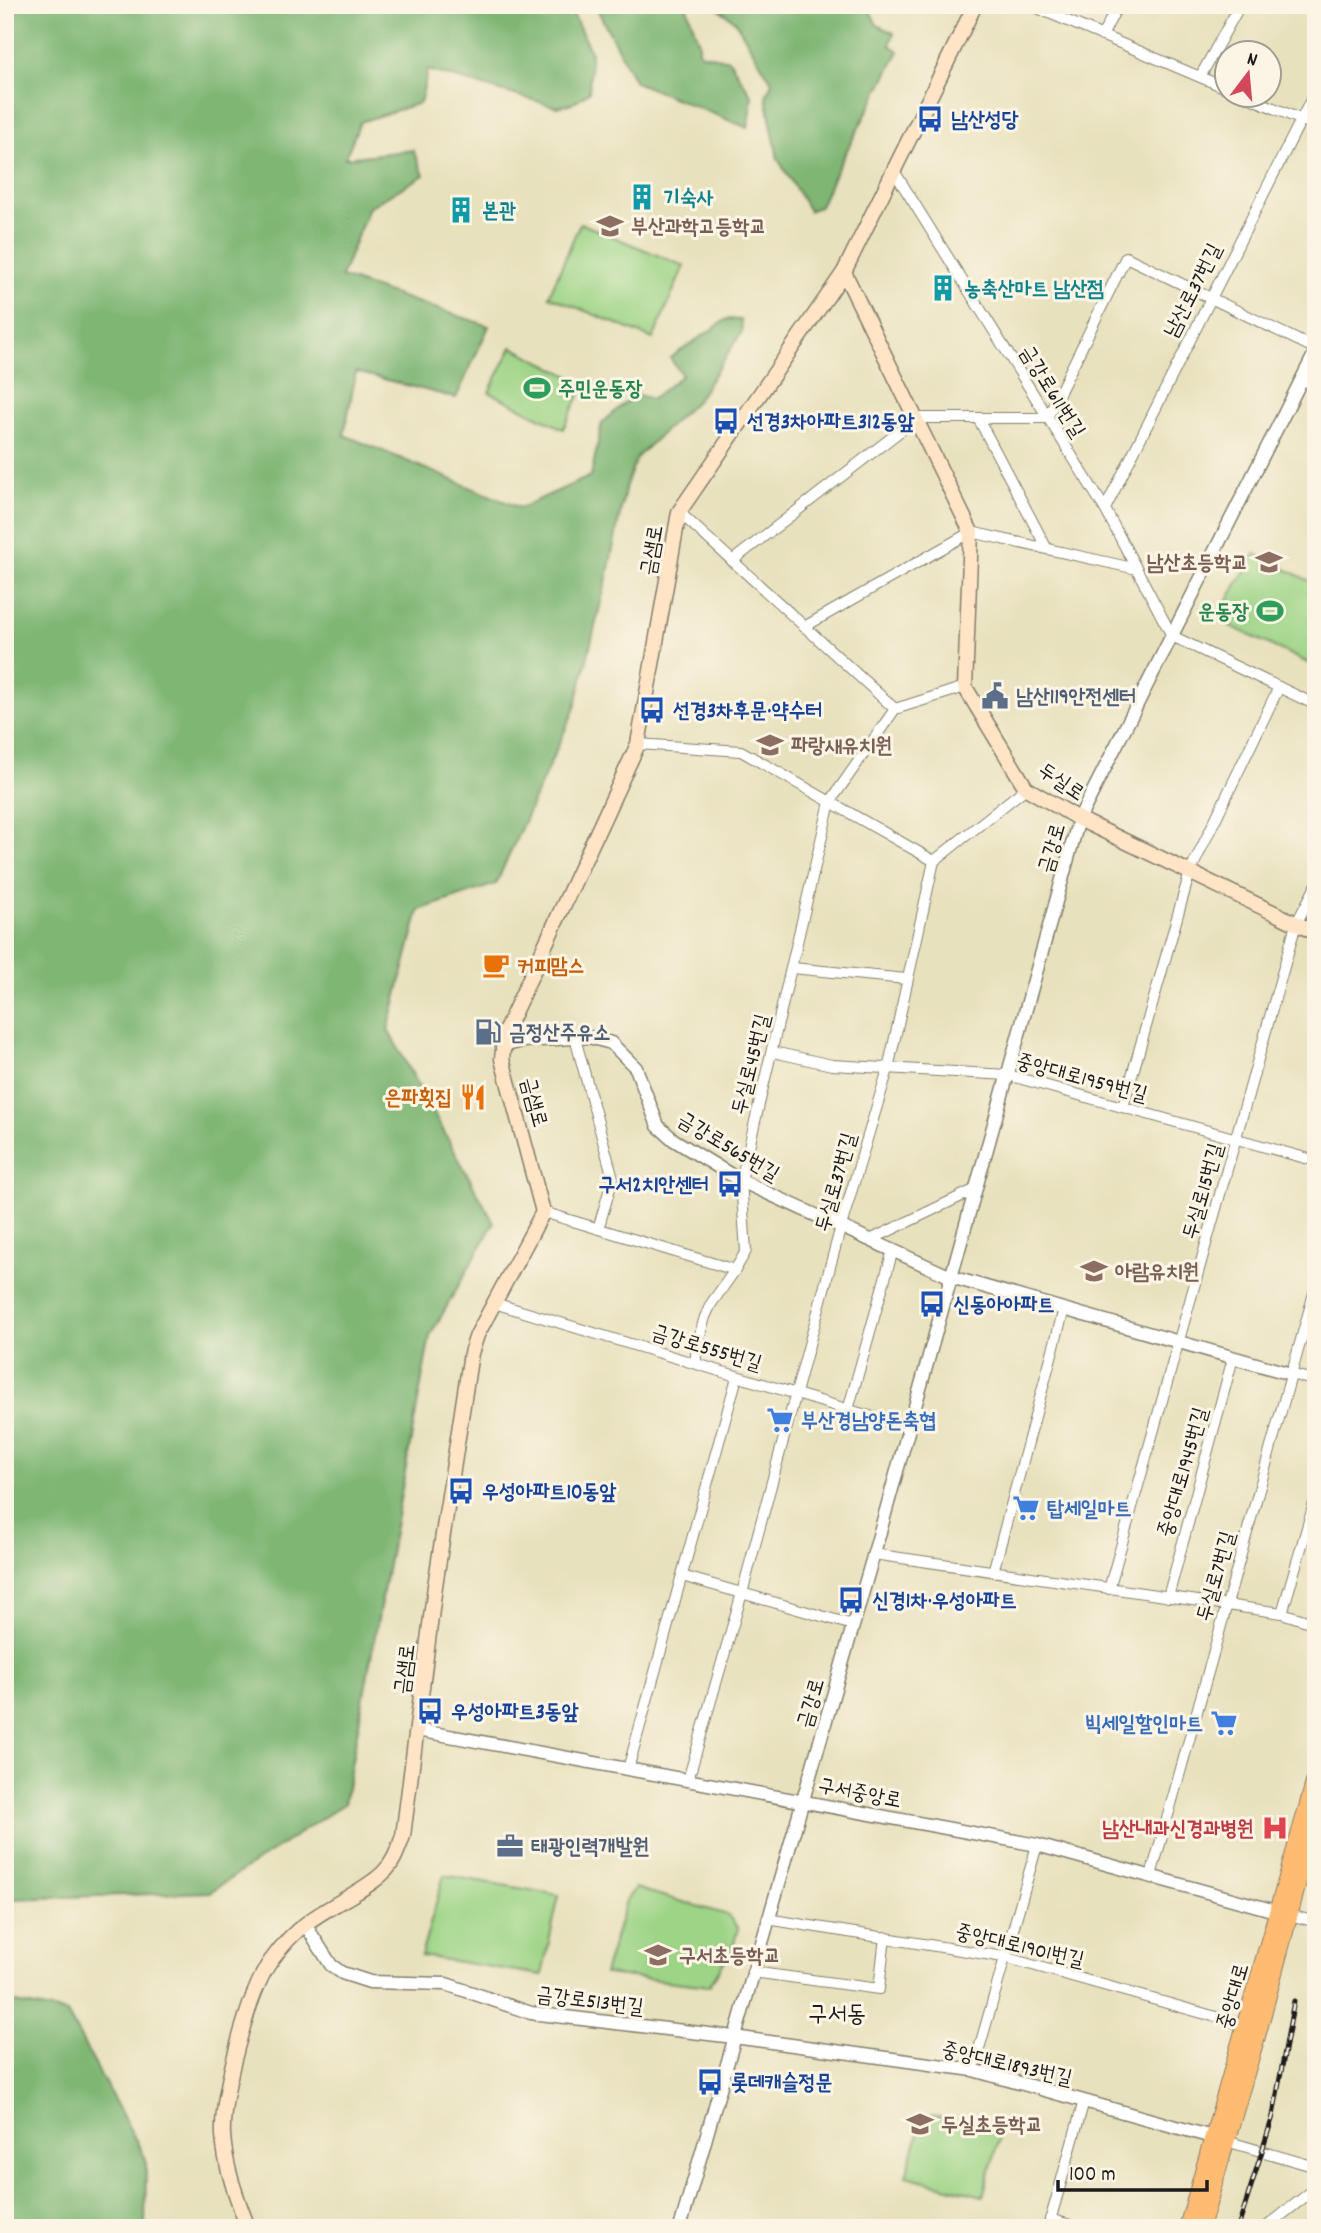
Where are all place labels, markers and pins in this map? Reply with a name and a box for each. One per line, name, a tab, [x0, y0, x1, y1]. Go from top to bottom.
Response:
bus stop icon: 남산성당	[915, 104, 945, 134]
place label: 남산성당	[951, 107, 1019, 137]
building icon: 기숙사	[627, 182, 657, 212]
place label: 기숙사	[663, 185, 714, 215]
building icon: 본관	[446, 195, 476, 225]
place label: 본관	[482, 198, 516, 228]
school or university icon: 부산과학고등학교	[595, 211, 625, 241]
place label: 부산과학고등학교	[631, 214, 766, 244]
building icon: 농축산마트 남산점	[928, 273, 958, 303]
place label: 농축산마트 남산점	[964, 276, 1104, 306]
sports icon: 주민운동장	[522, 373, 552, 403]
place label: 주민운동장	[558, 376, 643, 406]
bus stop icon: 선경3차아파트312동앞	[711, 406, 741, 436]
place label: 선경3차아파트312동앞	[747, 409, 915, 439]
school or university icon: 남산초등학교	[1254, 547, 1284, 577]
place label: 남산초등학교	[1147, 550, 1248, 580]
sports icon: 운동장	[1255, 596, 1285, 626]
place label: 운동장	[1198, 599, 1249, 629]
public building icon: 남산119안전센터	[980, 681, 1010, 711]
place label: 남산119안전센터	[1016, 684, 1136, 714]
bus stop icon: 선경3차후문·약수터	[637, 695, 667, 725]
place label: 선경3차후문·약수터	[673, 698, 822, 728]
school or university icon: 파랑새유치원	[755, 730, 785, 760]
place label: 파랑새유치원	[791, 733, 892, 763]
cafe icon: 커피맘스	[481, 950, 511, 980]
place label: 커피맘스	[517, 953, 585, 983]
fuel station icon: 금정산주유소	[473, 1017, 503, 1047]
place label: 금정산주유소	[509, 1020, 610, 1050]
restaurant icon: 은파횟집	[458, 1082, 488, 1112]
place label: 은파횟집	[384, 1085, 452, 1115]
bus stop icon: 구서2치안센터	[715, 1169, 745, 1199]
place label: 구서2치안센터	[598, 1172, 709, 1202]
school or university icon: 아람유치원	[1079, 1256, 1109, 1286]
place label: 아람유치원	[1115, 1259, 1200, 1289]
bus stop icon: 신동아아파트	[917, 1289, 947, 1319]
place label: 신동아아파트	[953, 1292, 1054, 1322]
supermarket icon: 부산경남양돈축협	[765, 1405, 795, 1435]
place label: 부산경남양돈축협	[801, 1408, 936, 1438]
bus stop icon: 우성아파트10동앞	[446, 1476, 476, 1506]
place label: 우성아파트10동앞	[482, 1479, 616, 1509]
supermarket icon: 탑세일마트	[1011, 1493, 1041, 1523]
place label: 탑세일마트	[1047, 1496, 1132, 1526]
bus stop icon: 신경1차·우성아파트	[836, 1585, 866, 1615]
place label: 신경1차·우성아파트	[872, 1588, 1017, 1618]
bus stop icon: 우성아파트3동앞	[415, 1696, 445, 1726]
place label: 우성아파트3동앞	[451, 1699, 579, 1729]
supermarket icon: 빅세일할인마트	[1209, 1708, 1239, 1738]
place label: 빅세일할인마트	[1085, 1711, 1203, 1741]
hospital icon: 남산내과신경과병원	[1260, 1813, 1290, 1843]
place label: 남산내과신경과병원	[1102, 1816, 1254, 1846]
office icon: 태광인력개발원	[495, 1831, 525, 1861]
place label: 태광인력개발원	[531, 1834, 649, 1864]
school or university icon: 구서초등학교	[643, 1940, 673, 1970]
place label: 구서초등학교	[679, 1943, 780, 1973]
bus stop icon: 롯데캐슬정문	[695, 2067, 725, 2097]
place label: 롯데캐슬정문	[731, 2070, 832, 2100]
school or university icon: 두실초등학교	[905, 2109, 935, 2139]
place label: 두실초등학교	[941, 2112, 1042, 2142]

